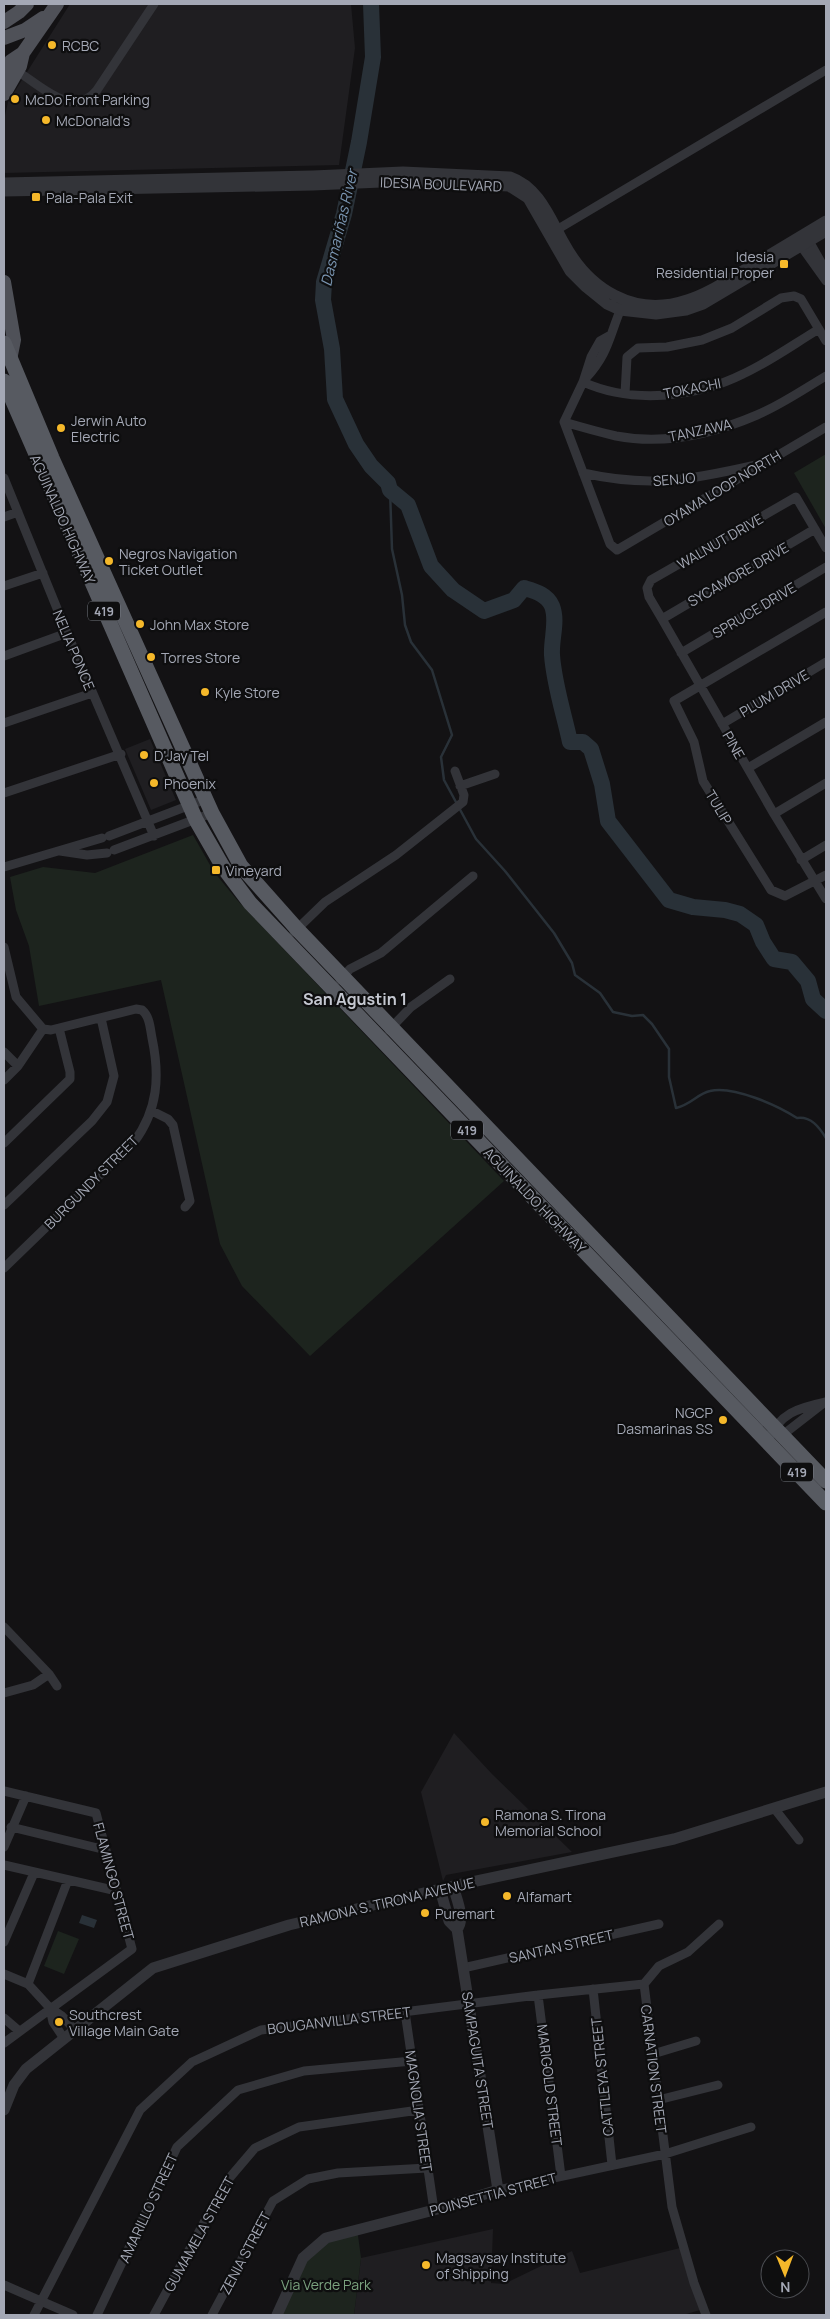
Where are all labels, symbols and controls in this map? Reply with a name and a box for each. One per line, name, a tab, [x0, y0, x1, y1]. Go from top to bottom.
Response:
place label: RCBC	[62, 36, 99, 55]
marker: RCBC	[46, 39, 58, 51]
place label: McDo Front Parking	[25, 90, 150, 109]
marker: McDo Front Parking	[9, 93, 21, 105]
place label: McDonald's	[56, 111, 130, 130]
marker: McDonald's	[40, 114, 52, 126]
water label: Dasmariñas River	[315, 165, 363, 288]
street label: IDESIA BOULEVARD	[380, 172, 502, 196]
place label: Pala-Pala Exit	[46, 188, 133, 207]
marker: Pala-Pala Exit	[30, 191, 42, 203]
place label: Idesia Residential Proper	[656, 247, 774, 282]
marker: Idesia Residential Proper	[778, 258, 790, 270]
street label: TOKACHI	[662, 373, 722, 403]
place label: Jerwin Auto Electric	[71, 411, 147, 446]
street label: TANZAWA	[667, 414, 733, 446]
marker: Jerwin Auto Electric	[55, 422, 67, 434]
street label: OYAMA LOOP NORTH	[660, 445, 784, 531]
street label: AGUINALDO HIGHWAY	[26, 451, 100, 587]
street label: SENJO	[652, 468, 696, 490]
street label: WALNUT DRIVE	[674, 509, 766, 573]
street label: SYCAMORE DRIVE	[684, 537, 792, 611]
place label: Negros Navigation Ticket Outlet	[119, 544, 237, 579]
marker: Negros Navigation Ticket Outlet	[103, 555, 115, 567]
street label: SPRUCE DRIVE	[709, 578, 799, 642]
road number: 419	[88, 602, 120, 620]
street label: NELIA PONCE	[48, 607, 100, 693]
place label: John Max Store	[150, 615, 249, 634]
marker: John Max Store	[134, 618, 146, 630]
place label: Torres Store	[161, 648, 240, 667]
marker: Torres Store	[145, 651, 157, 663]
street label: PLUM DRIVE	[736, 665, 812, 721]
place label: Kyle Store	[215, 683, 280, 702]
marker: Kyle Store	[199, 686, 211, 698]
street label: PINE	[718, 728, 750, 762]
place label: D'Jay Tel	[154, 746, 209, 765]
marker: D'Jay Tel	[138, 749, 150, 761]
place label: Phoenix	[164, 774, 217, 793]
marker: Phoenix	[148, 777, 160, 789]
street label: TULIP	[701, 786, 737, 828]
place label: Vineyard	[226, 861, 282, 880]
marker: Vineyard	[210, 864, 222, 876]
district label: San Agustin 1	[303, 988, 407, 1010]
road number: 419	[451, 1120, 483, 1140]
street label: BURGUNDY STREET	[40, 1130, 143, 1233]
street label: AGUINALDO HIGHWAY	[480, 1143, 591, 1257]
place label: NGCP Dasmarinas SS	[617, 1403, 714, 1438]
marker: NGCP Dasmarinas SS	[717, 1414, 729, 1426]
road number: 419	[781, 1462, 813, 1481]
place label: Ramona S. Tirona Memorial School	[495, 1805, 606, 1840]
marker: Ramona S. Tirona Memorial School	[479, 1816, 491, 1828]
street label: FLAMINGO STREET	[89, 1820, 139, 1942]
street label: RAMONA S. TIRONA AVENUE	[298, 1873, 476, 1931]
place label: Alfamart	[517, 1887, 572, 1906]
marker: Alfamart	[501, 1890, 513, 1902]
place label: Puremart	[435, 1904, 495, 1923]
marker: Puremart	[419, 1907, 431, 1919]
street label: SANTAN STREET	[507, 1925, 616, 1967]
street label: SAMPAGUITA STREET	[458, 1990, 498, 2130]
street label: BOUGANVILLA STREET	[266, 2002, 412, 2038]
street label: CARNATION STREET	[637, 2004, 671, 2135]
place label: Southcrest Village Main Gate	[69, 2005, 179, 2040]
marker: Southcrest Village Main Gate	[53, 2016, 65, 2028]
street label: CATTLEYA STREET	[586, 2016, 618, 2137]
street label: MARIGOLD STREET	[533, 2023, 567, 2147]
street label: MAGNOLIA STREET	[401, 2049, 437, 2173]
street label: AMARILLO STREET	[114, 2150, 182, 2266]
street label: POINSETTIA STREET	[427, 2168, 559, 2220]
street label: GUMAMELA STREET	[159, 2172, 239, 2295]
street label: ZENIA STREET	[215, 2208, 275, 2298]
place label: Magsaysay Institute of Shipping	[436, 2248, 566, 2283]
north arrow	[760, 2249, 810, 2299]
marker: Magsaysay Institute of Shipping	[420, 2259, 432, 2271]
park label: Via Verde Park	[281, 2275, 372, 2294]
text: N	[780, 2278, 790, 2297]

